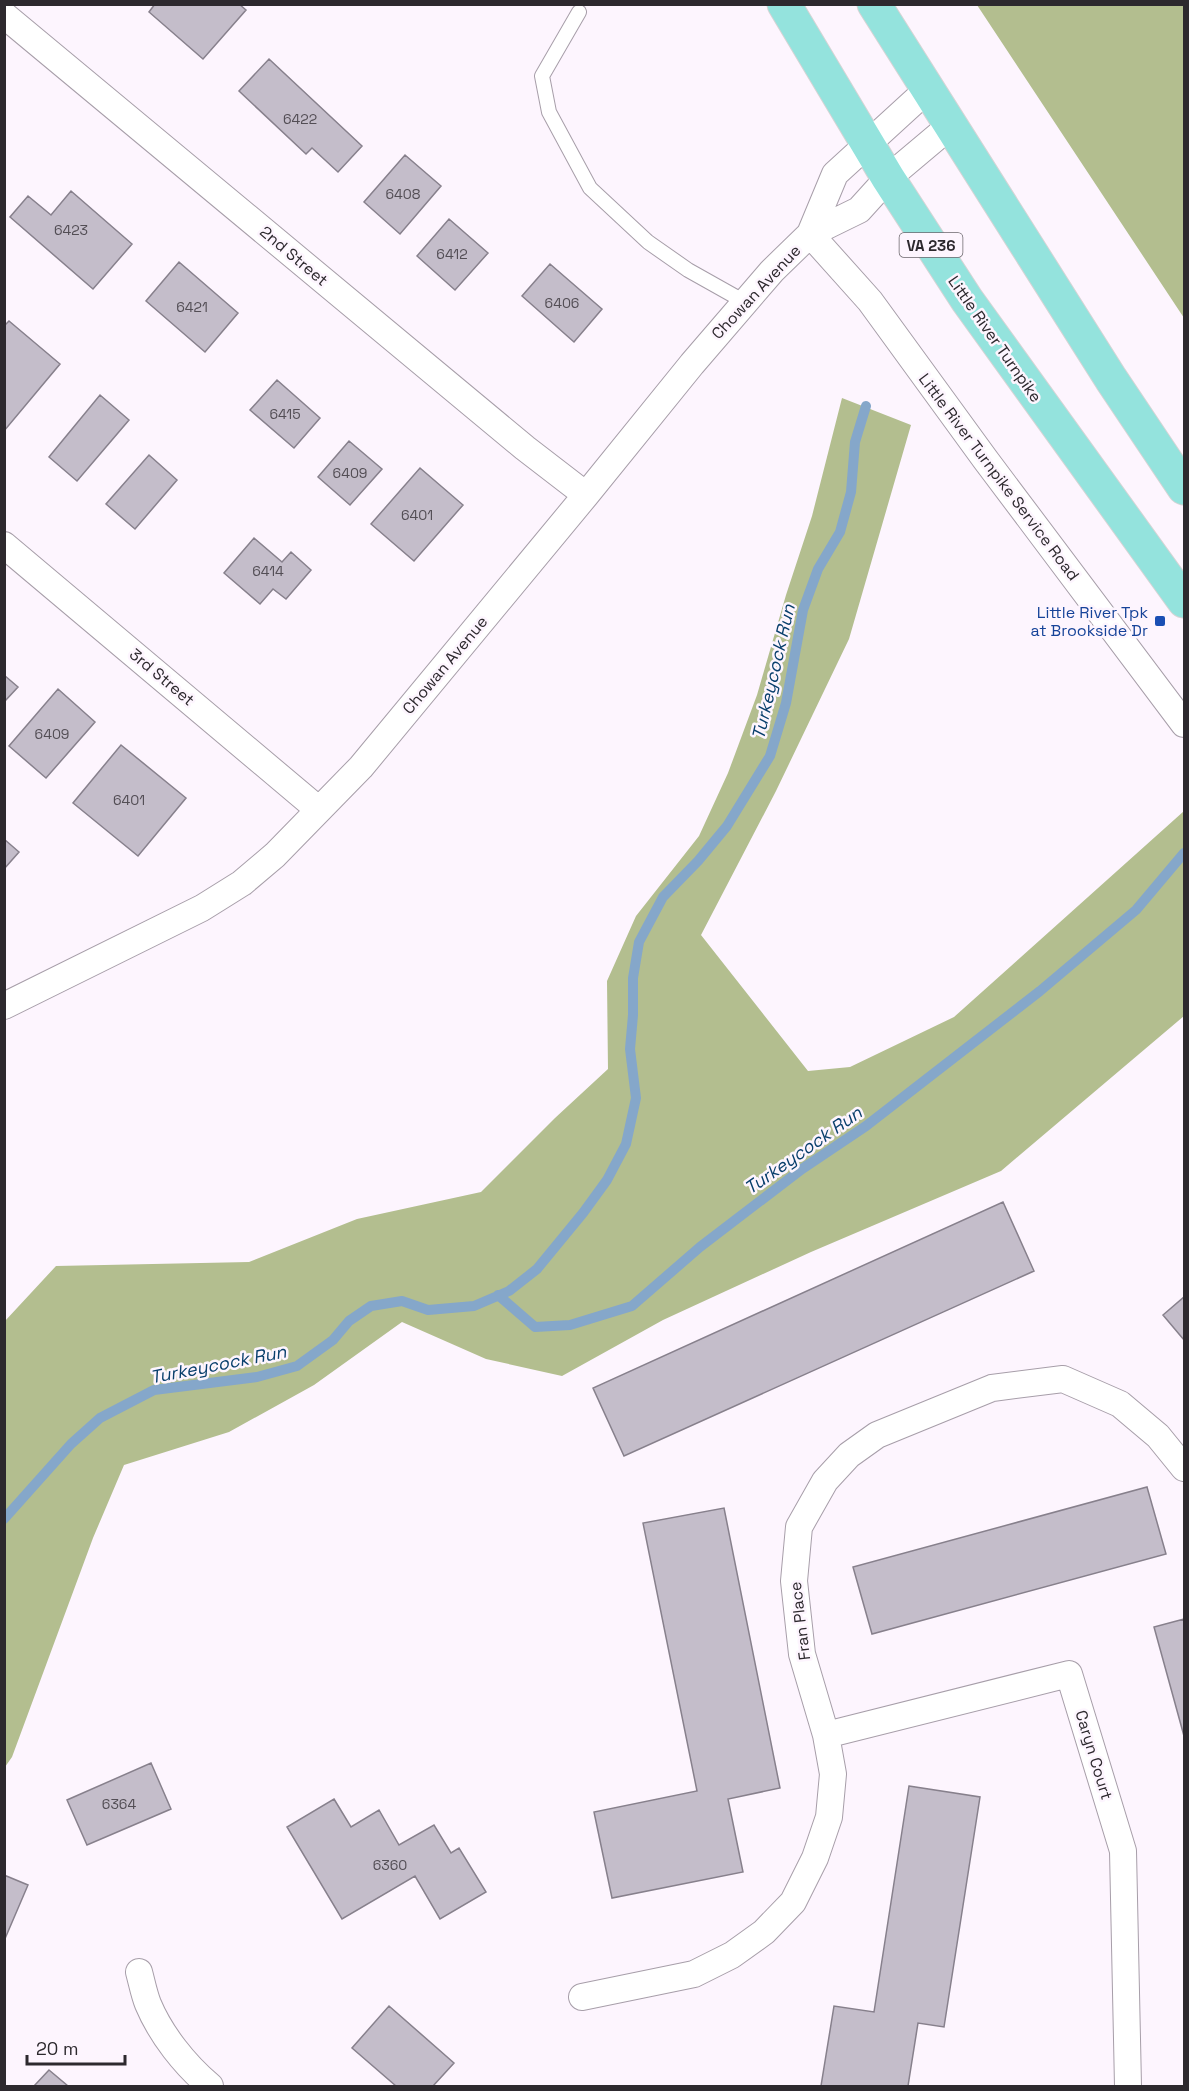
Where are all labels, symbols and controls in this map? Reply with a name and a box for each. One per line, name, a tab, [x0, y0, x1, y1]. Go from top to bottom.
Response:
house number: 6422	[283, 110, 317, 128]
house number: 6408	[385, 185, 421, 203]
house number: 6423	[54, 221, 88, 239]
street label: 2nd Street	[256, 221, 332, 291]
road number: VA 236	[900, 233, 962, 257]
street label: Chowan Avenue	[707, 240, 805, 344]
house number: 6412	[436, 245, 468, 263]
street label: Little River Turnpike	[943, 272, 1047, 406]
house number: 6406	[545, 294, 579, 312]
house number: 6421	[176, 298, 208, 316]
street label: Little River Turnpike Service Road	[914, 369, 1084, 585]
house number: 6415	[269, 405, 301, 423]
house number: 6409	[333, 464, 367, 482]
house number: 6401	[401, 506, 433, 524]
house number: 6414	[252, 562, 284, 580]
water label: Turkeycock Run	[746, 601, 800, 742]
place label: Little River Tpk at Brookside Dr	[1030, 602, 1148, 641]
street label: Chowan Avenue	[398, 612, 492, 718]
marker: Little River Tpk at Brookside Dr	[1153, 614, 1167, 628]
street label: 3rd Street	[125, 644, 199, 710]
house number: 6409	[35, 725, 69, 743]
house number: 6401	[113, 791, 145, 809]
water label: Turkeycock Run	[740, 1100, 867, 1199]
water label: Turkeycock Run	[148, 1339, 289, 1388]
street label: Fran Place	[785, 1580, 815, 1662]
street label: Caryn Court	[1070, 1708, 1118, 1802]
house number: 6364	[102, 1795, 136, 1813]
house number: 6360	[373, 1856, 407, 1874]
scale bar	[27, 2028, 124, 2066]
text: 20 m	[36, 2037, 79, 2060]

